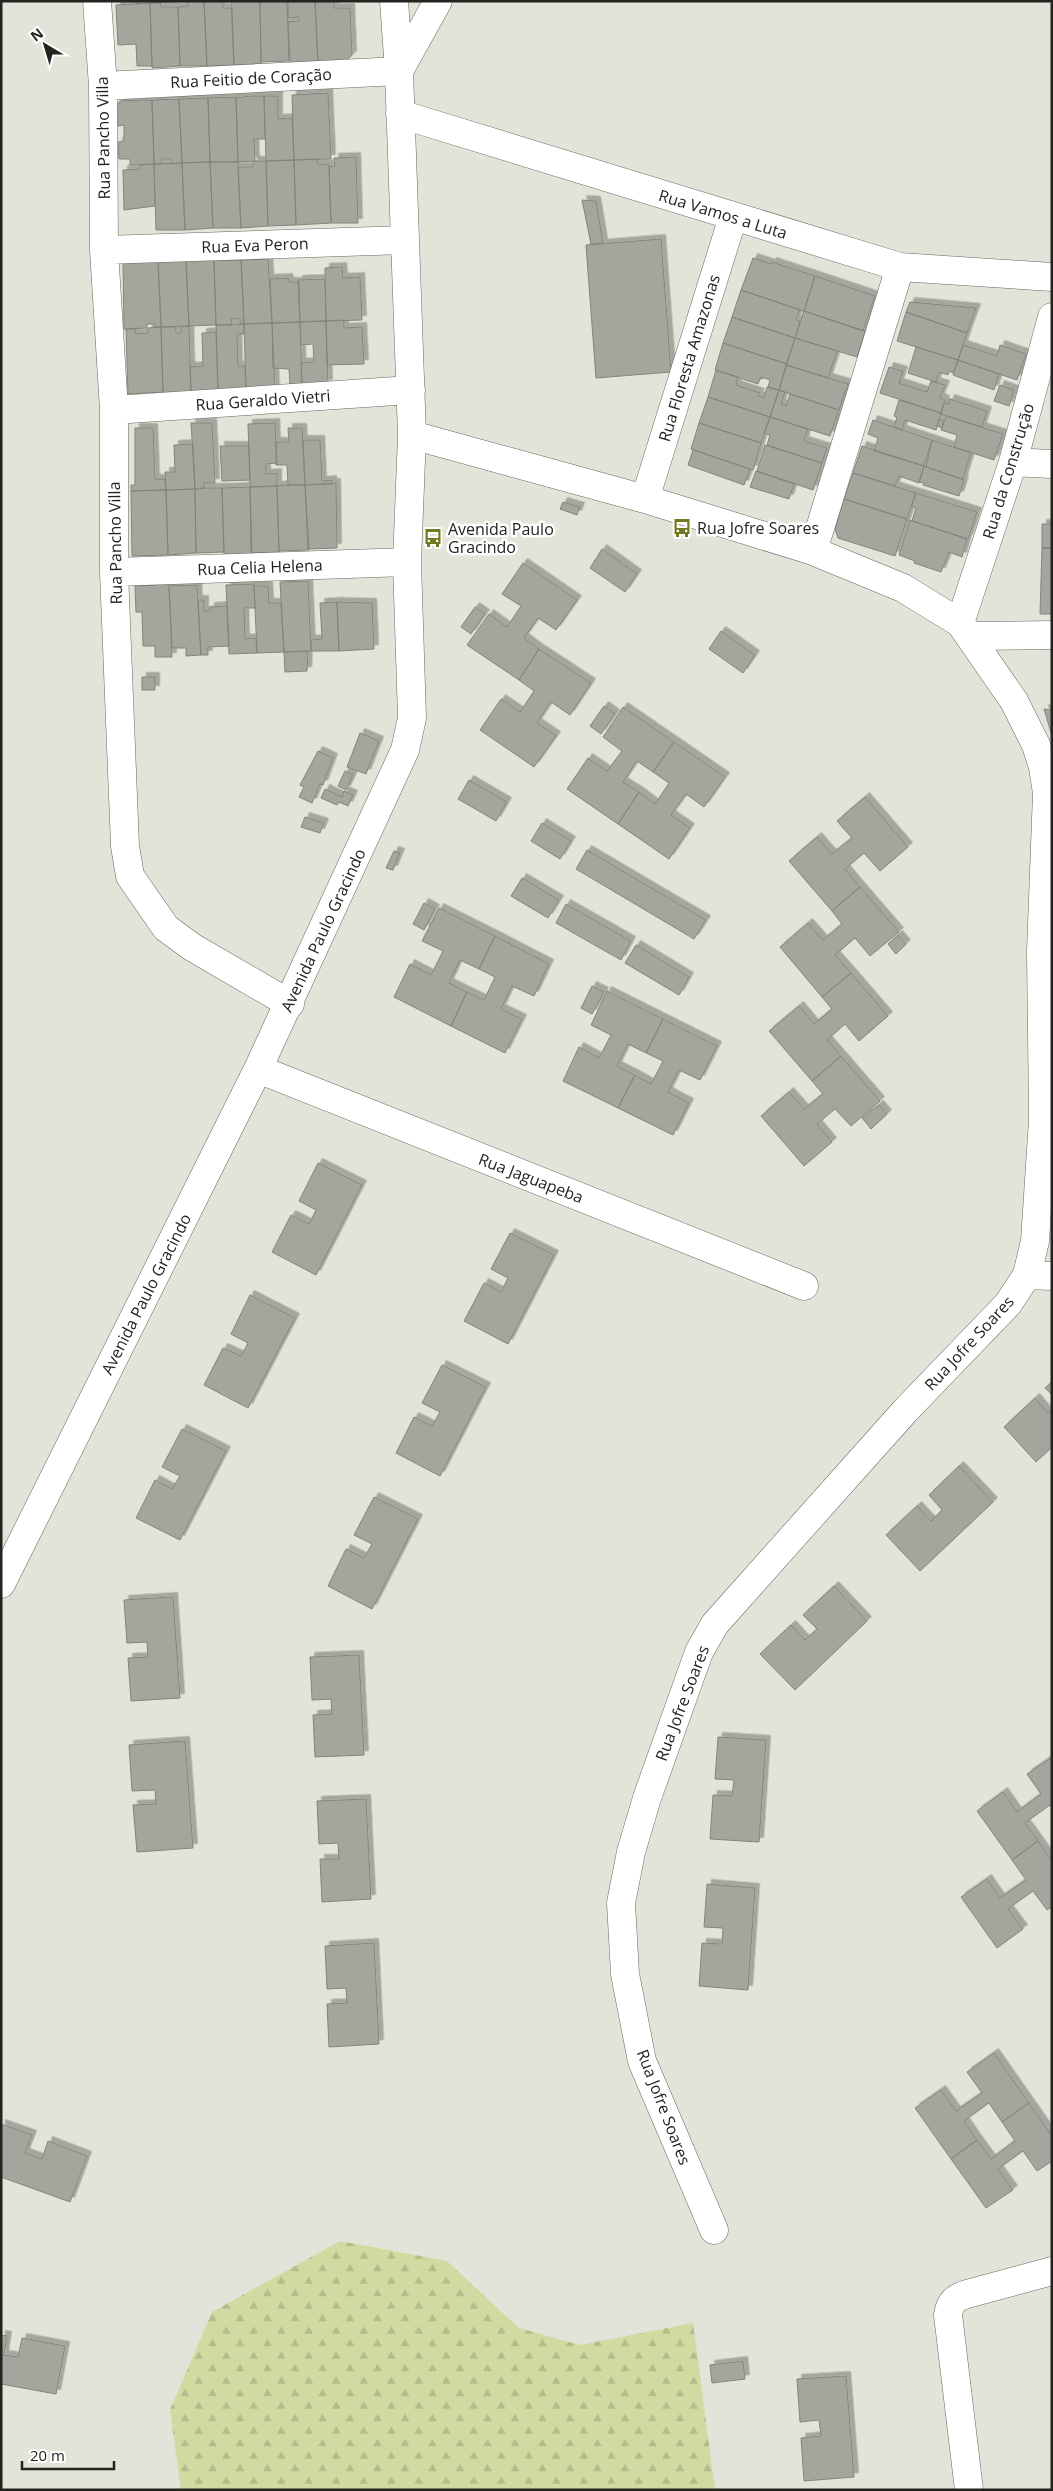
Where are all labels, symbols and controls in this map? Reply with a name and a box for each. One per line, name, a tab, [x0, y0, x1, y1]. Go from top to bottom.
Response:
north arrow	[20, 20, 70, 70]
text: N	[26, 23, 47, 45]
street label: Rua Feitio de Coração	[170, 63, 332, 93]
street label: Rua Pancho Villa	[91, 76, 115, 200]
street label: Rua Vamos a Luta	[656, 184, 790, 244]
street label: Rua Eva Peron	[201, 232, 309, 258]
street label: Rua Floresta Amazonas	[653, 272, 725, 444]
street label: Rua Geraldo Vietri	[195, 384, 331, 416]
street label: Rua da Construção	[977, 400, 1039, 542]
street label: Rua Pancho Villa	[103, 481, 127, 605]
bus stop icon: Rua Jofre Soares	[671, 517, 693, 539]
place label: Rua Jofre Soares	[697, 517, 819, 539]
place label: Avenida Paulo Gracindo	[448, 518, 554, 558]
bus stop icon: Avenida Paulo Gracindo	[422, 527, 444, 549]
street label: Rua Celia Helena	[197, 554, 323, 580]
street label: Avenida Paulo Gracindo	[275, 845, 371, 1015]
street label: Rua Jaguapeba	[475, 1148, 587, 1208]
street label: Avenida Paulo Gracindo	[96, 1210, 196, 1378]
street label: Rua Jofre Soares	[919, 1291, 1019, 1395]
street label: Rua Jofre Soares	[650, 1642, 714, 1764]
street label: Rua Jofre Soares	[632, 2046, 696, 2168]
scale bar	[22, 2438, 115, 2470]
text: 20 m	[30, 2445, 65, 2465]

